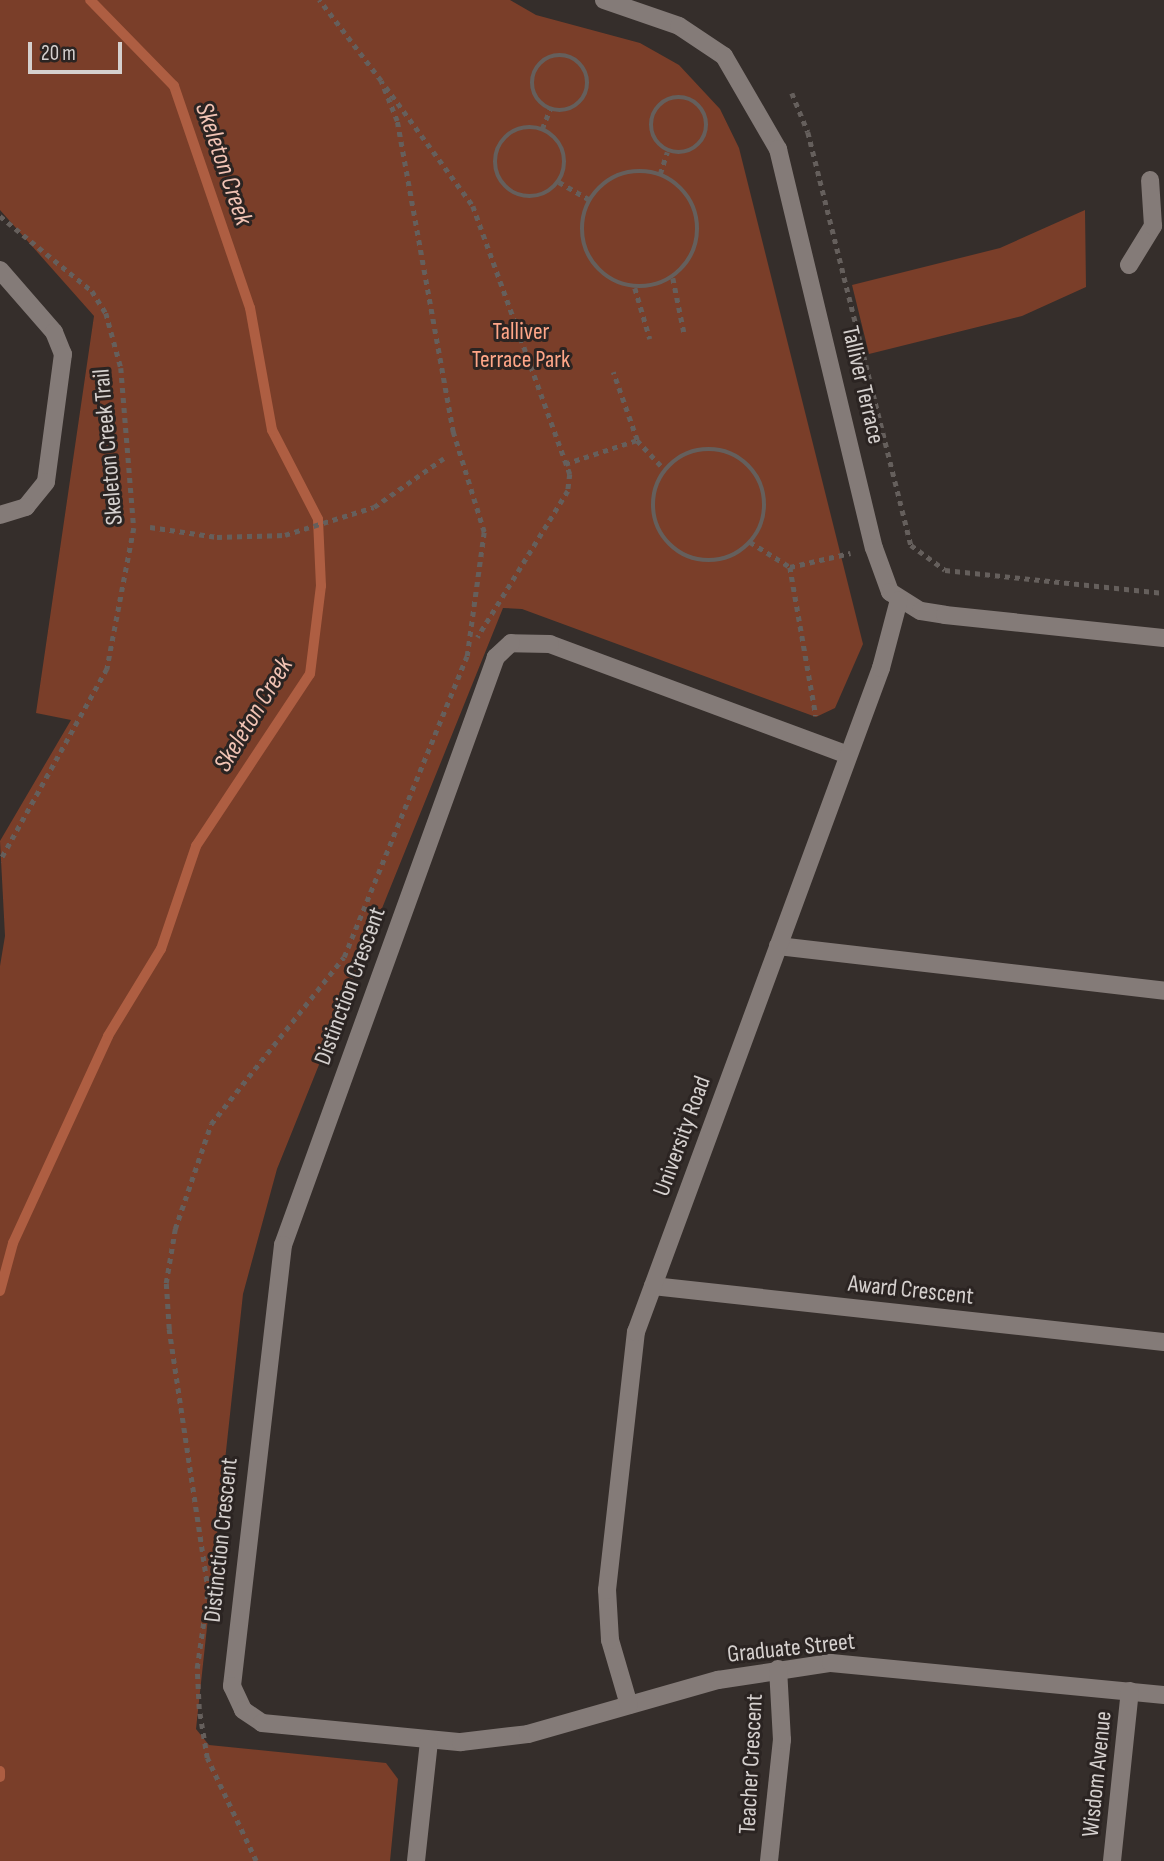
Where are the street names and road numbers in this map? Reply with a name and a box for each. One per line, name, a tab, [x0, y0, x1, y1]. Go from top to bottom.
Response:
street label: Talliver Terrace	[835, 323, 891, 447]
street label: Skeleton Creek Trail	[87, 368, 129, 526]
street label: Distinction Crescent	[308, 903, 392, 1069]
street label: University Road	[647, 1072, 717, 1200]
street label: Award Crescent	[847, 1269, 975, 1311]
street label: Distinction Crescent	[198, 1456, 244, 1624]
street label: Graduate Street	[726, 1627, 856, 1669]
street label: Teacher Crescent	[733, 1693, 769, 1835]
street label: Wisdom Avenue	[1076, 1710, 1118, 1838]

